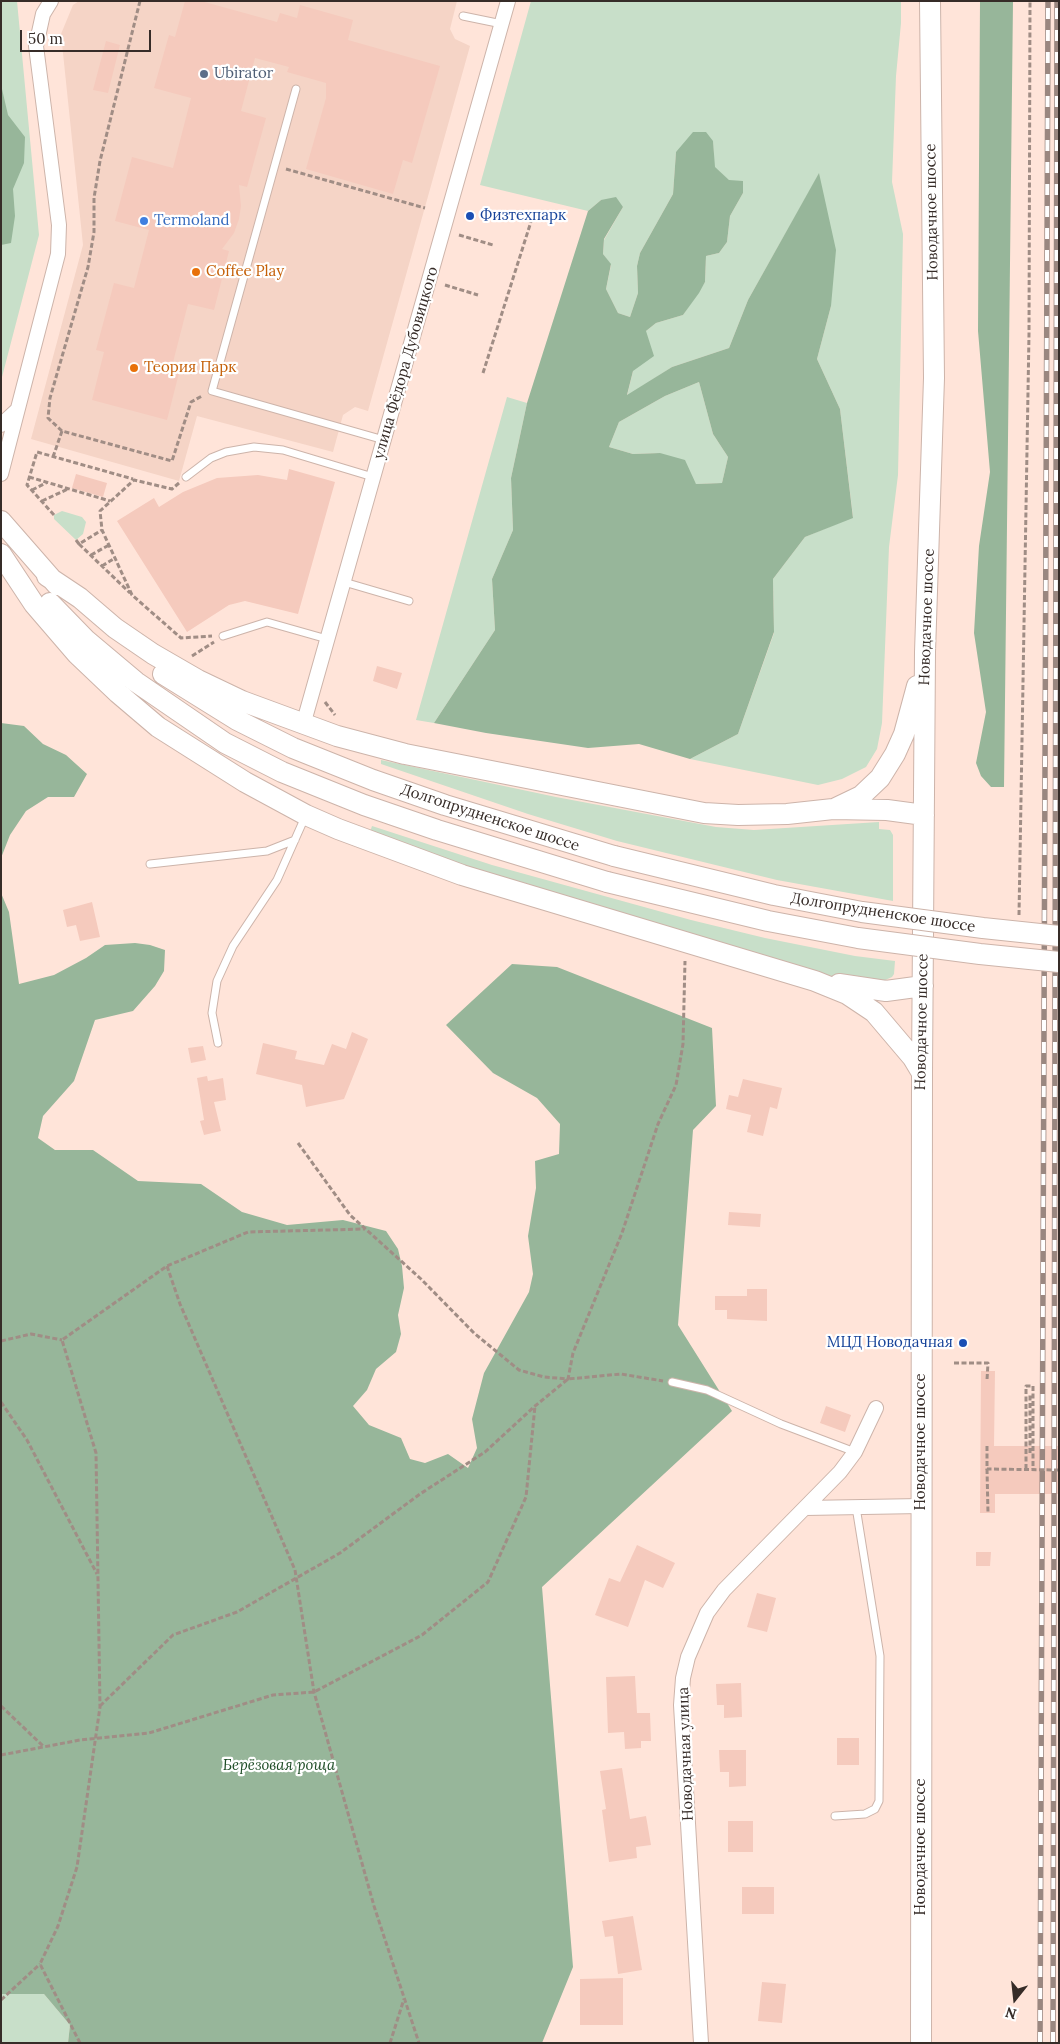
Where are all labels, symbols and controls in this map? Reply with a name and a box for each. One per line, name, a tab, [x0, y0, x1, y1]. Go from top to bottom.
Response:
scale bar	[22, 20, 154, 52]
text: 50 m	[28, 29, 63, 48]
place label: Ubirator	[214, 65, 273, 83]
marker: Ubirator	[198, 68, 210, 80]
street label: Новодачное шоссе	[922, 143, 942, 281]
place label: Физтехпарк	[480, 207, 566, 225]
marker: Физтехпарк	[464, 210, 476, 222]
place label: Termoland	[154, 212, 230, 230]
marker: Termoland	[138, 215, 150, 227]
place label: Coffee Play	[206, 263, 284, 281]
street label: улица Фёдора Дубовицкого	[370, 265, 442, 461]
marker: Coffee Play	[190, 266, 202, 278]
place label: Теория Парк	[144, 359, 236, 377]
marker: Теория Парк	[128, 362, 140, 374]
street label: Новодачное шоссе	[916, 548, 938, 686]
street label: Долгопрудненское шоссе	[398, 781, 582, 855]
street label: Долгопрудненское шоссе	[789, 889, 977, 937]
street label: Новодачное шоссе	[912, 953, 932, 1091]
place label: МЦД Новодачная	[827, 1334, 953, 1352]
marker: МЦД Новодачная	[957, 1337, 969, 1349]
street label: Новодачное шоссе	[912, 1373, 930, 1511]
street label: Новодачная улица	[675, 1687, 697, 1821]
park label: Берёзовая роща	[223, 1757, 335, 1775]
street label: Новодачное шоссе	[912, 1778, 930, 1916]
north arrow	[990, 1974, 1040, 2024]
text: N	[1003, 2003, 1019, 2024]

